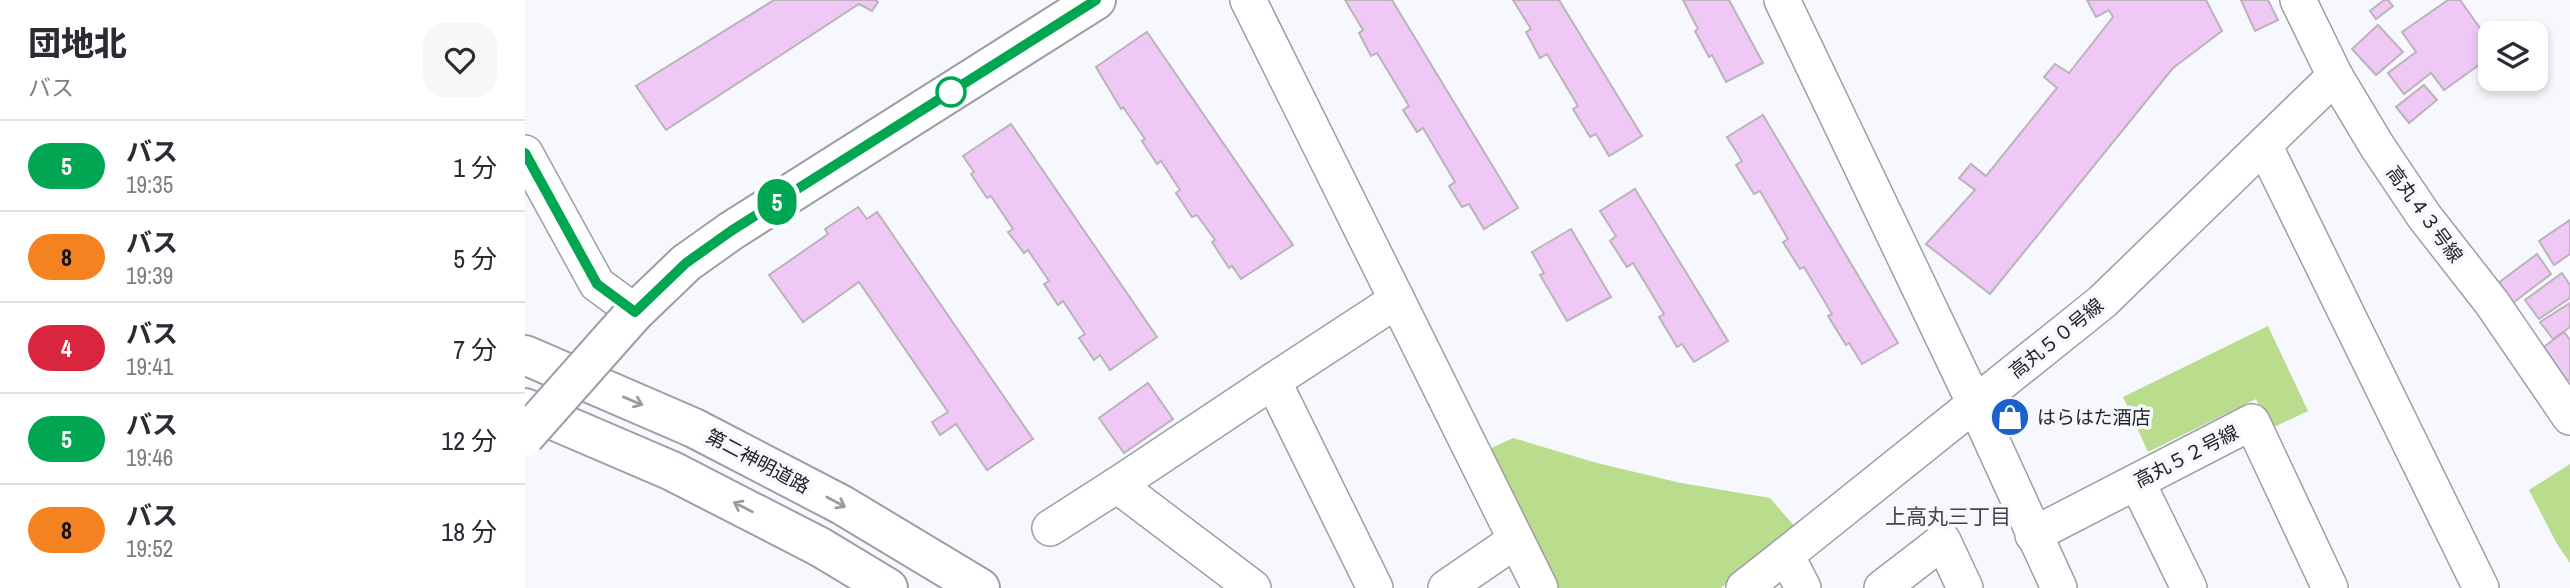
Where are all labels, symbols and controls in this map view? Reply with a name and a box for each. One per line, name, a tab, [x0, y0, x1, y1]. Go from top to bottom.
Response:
text: 団地北	[28, 21, 127, 65]
map controls	[2478, 21, 2548, 91]
button: layers	[2478, 21, 2548, 91]
button: heart	[423, 23, 497, 97]
text: バス	[28, 72, 74, 103]
unlabelled marker	[936, 77, 966, 107]
text: バス	[126, 134, 178, 169]
text: 5	[61, 150, 72, 182]
text: 1 分	[453, 150, 497, 185]
street label: 高丸４３号線	[2381, 160, 2469, 268]
text: 19:35	[126, 169, 173, 200]
line badge: 5	[754, 179, 800, 225]
text: 5	[772, 186, 782, 218]
text: バス	[126, 225, 178, 260]
text: 8	[61, 241, 72, 273]
text: 5 分	[453, 241, 497, 276]
text: 19:39	[126, 260, 173, 291]
street label: 高丸５０号線	[2004, 292, 2108, 384]
text: バス	[126, 316, 178, 351]
text: 4	[61, 332, 72, 364]
text: 7 分	[453, 332, 497, 367]
text: 19:41	[126, 351, 173, 382]
one-way arrow	[621, 396, 643, 409]
shop icon: はらはた酒店	[1989, 396, 2031, 438]
place label: はらはた酒店	[2037, 404, 2151, 430]
text: バス	[126, 407, 178, 442]
street label: 高丸５２号線	[2129, 419, 2243, 493]
text: 5	[61, 423, 72, 455]
text: 12 分	[441, 423, 497, 458]
street label: 第二神明道路	[702, 423, 814, 499]
text: 19:46	[126, 442, 173, 473]
one-way arrow	[826, 495, 846, 509]
text: バス	[126, 498, 178, 533]
one-way arrow	[733, 500, 753, 514]
district label: 上高丸三丁目	[1885, 502, 2011, 531]
text: 8	[61, 514, 72, 546]
text: 18 分	[441, 514, 497, 549]
text: 19:52	[126, 533, 173, 564]

